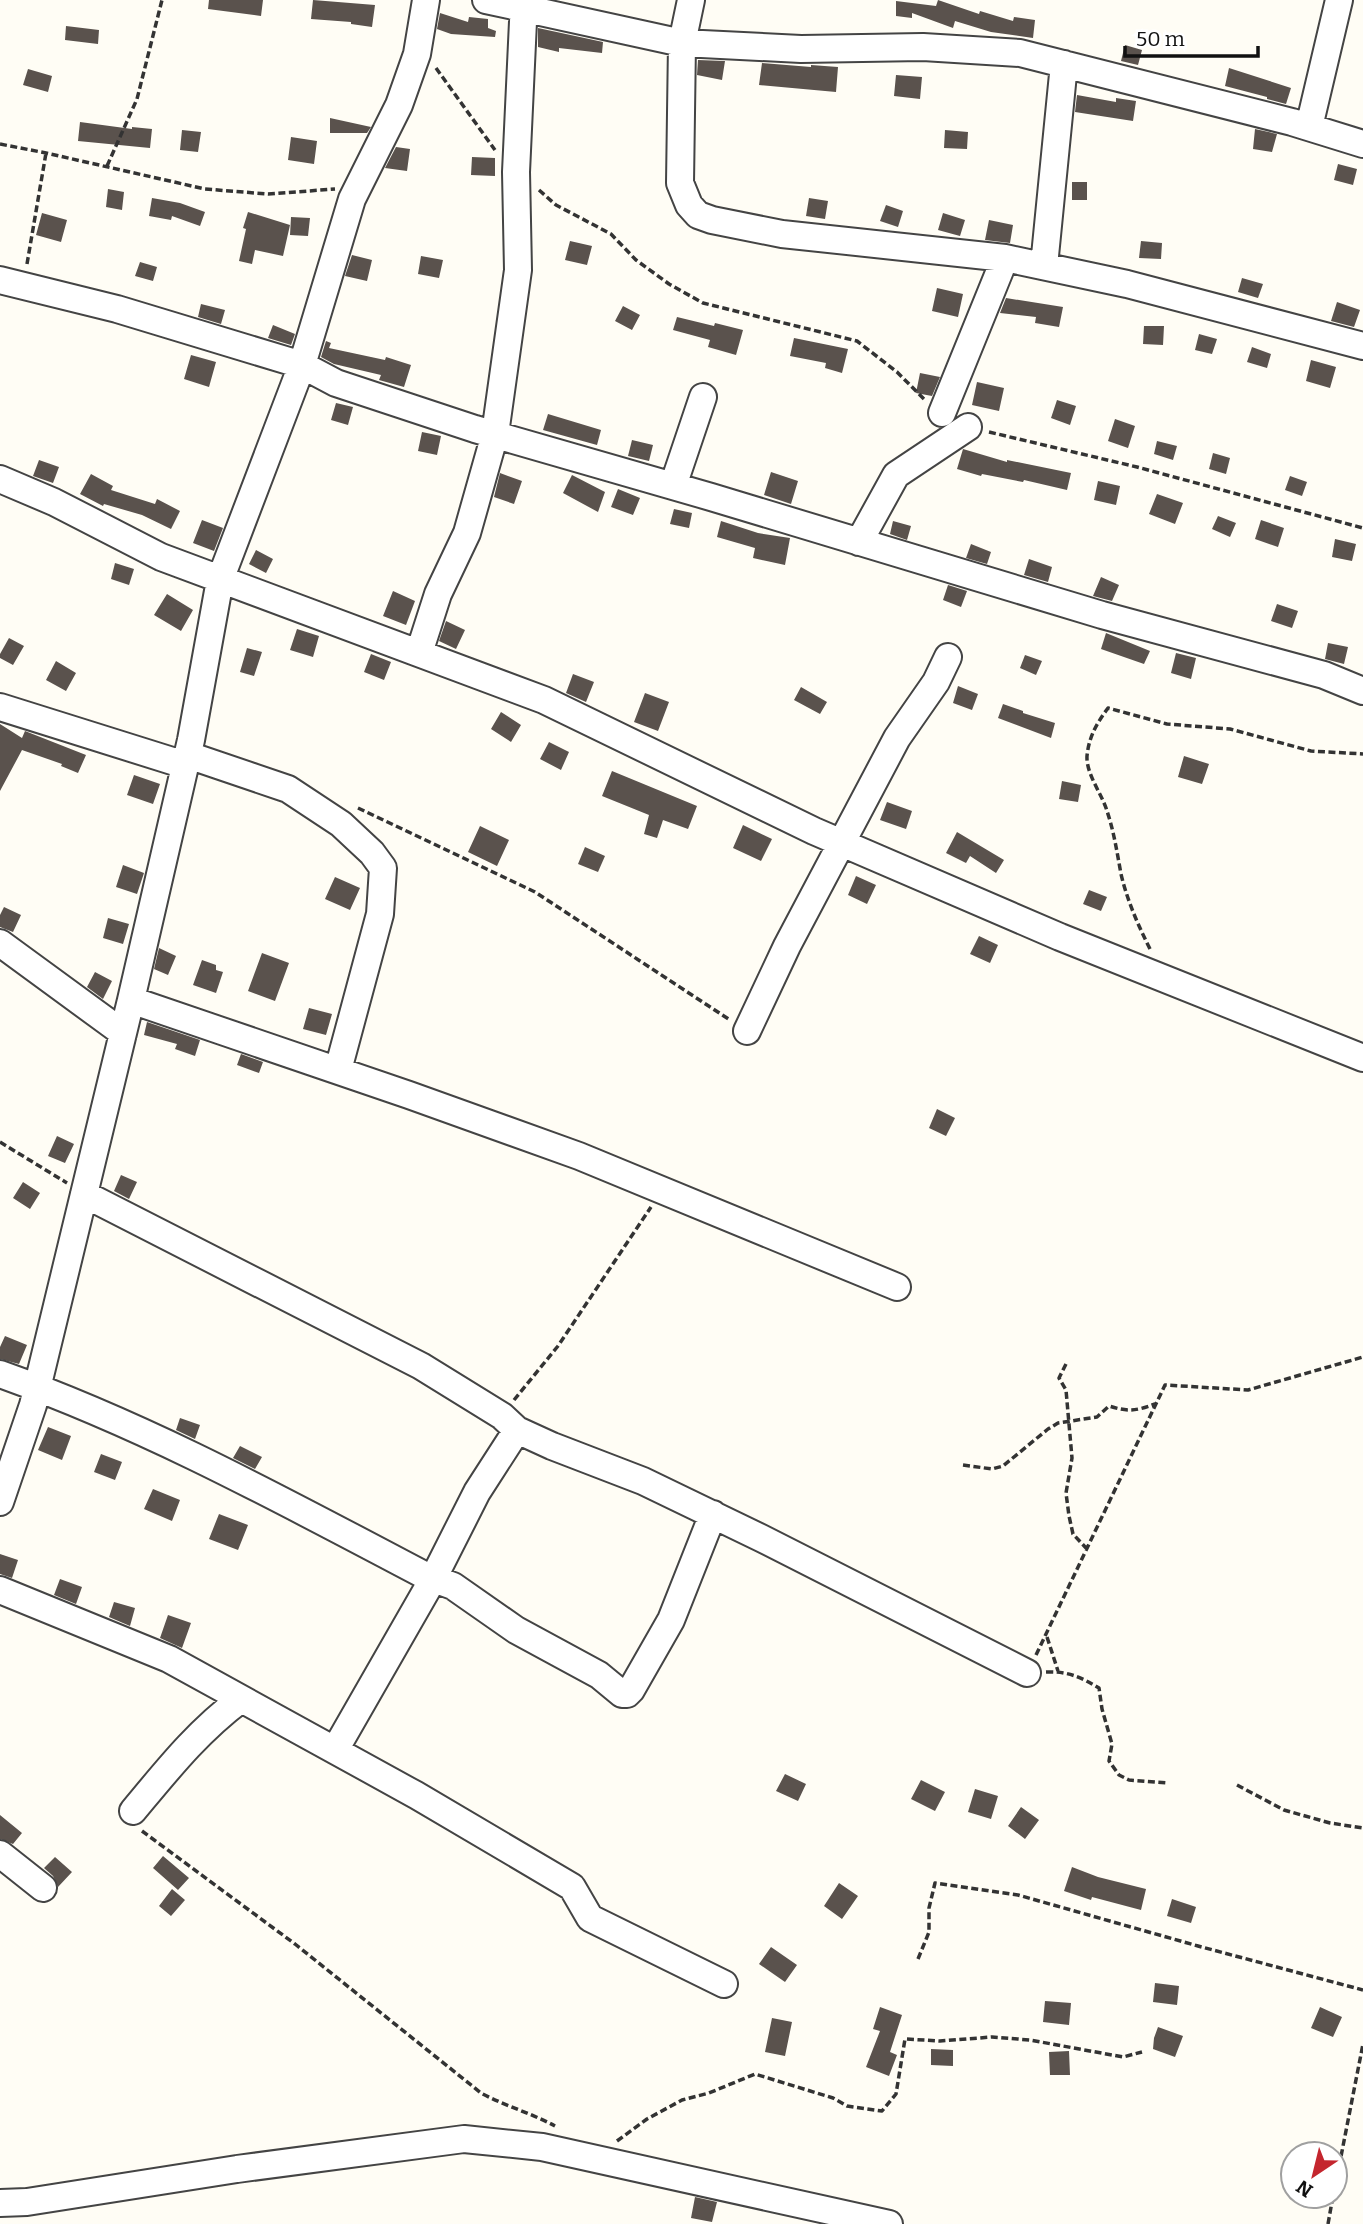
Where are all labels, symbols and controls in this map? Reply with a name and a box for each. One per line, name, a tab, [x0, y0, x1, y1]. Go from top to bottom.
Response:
scale bar	[1125, 14, 1258, 58]
text: 50 m	[1136, 26, 1185, 52]
north arrow	[1279, 2140, 1349, 2210]
text: N	[1292, 2175, 1317, 2202]

